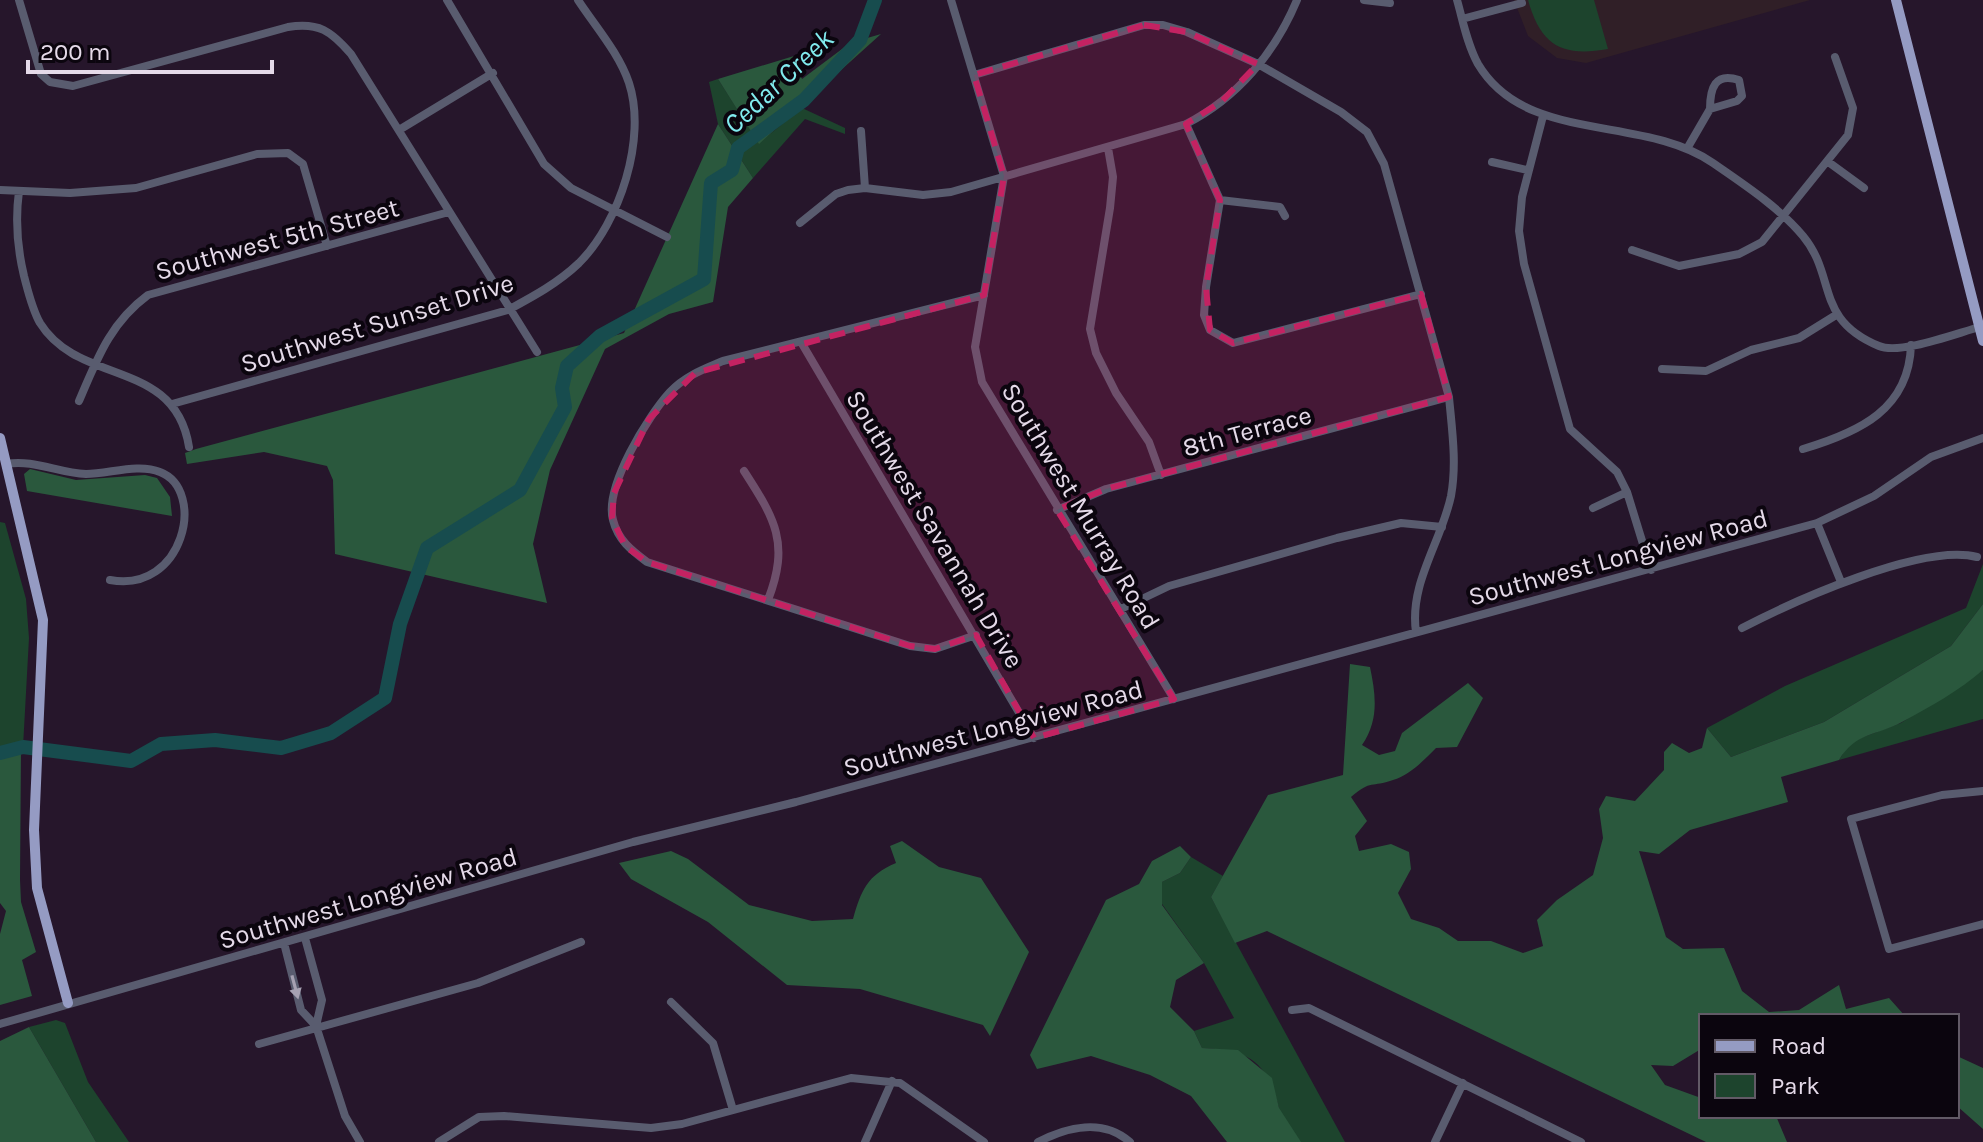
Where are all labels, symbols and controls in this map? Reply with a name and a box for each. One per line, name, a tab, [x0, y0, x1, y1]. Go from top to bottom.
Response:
water label: Cedar Creek	[717, 22, 841, 141]
scale bar	[28, 24, 272, 74]
text: 200 m	[40, 38, 111, 66]
street label: Southwest 5th Street	[152, 192, 402, 287]
street label: Southwest Sunset Drive	[237, 267, 517, 380]
street label: Southwest Murray Road	[995, 377, 1166, 635]
street label: Southwest Savannah Drive	[839, 385, 1030, 674]
street label: 8th Terrace	[1179, 399, 1315, 464]
street label: Southwest Longview Road	[1465, 503, 1771, 612]
street label: Southwest Longview Road	[840, 674, 1146, 783]
street label: Southwest Longview Road	[215, 841, 521, 956]
one-way arrow	[290, 975, 302, 1000]
legend	[1699, 1014, 1959, 1118]
text: Road	[1771, 1032, 1826, 1060]
text: Park	[1771, 1072, 1820, 1100]

